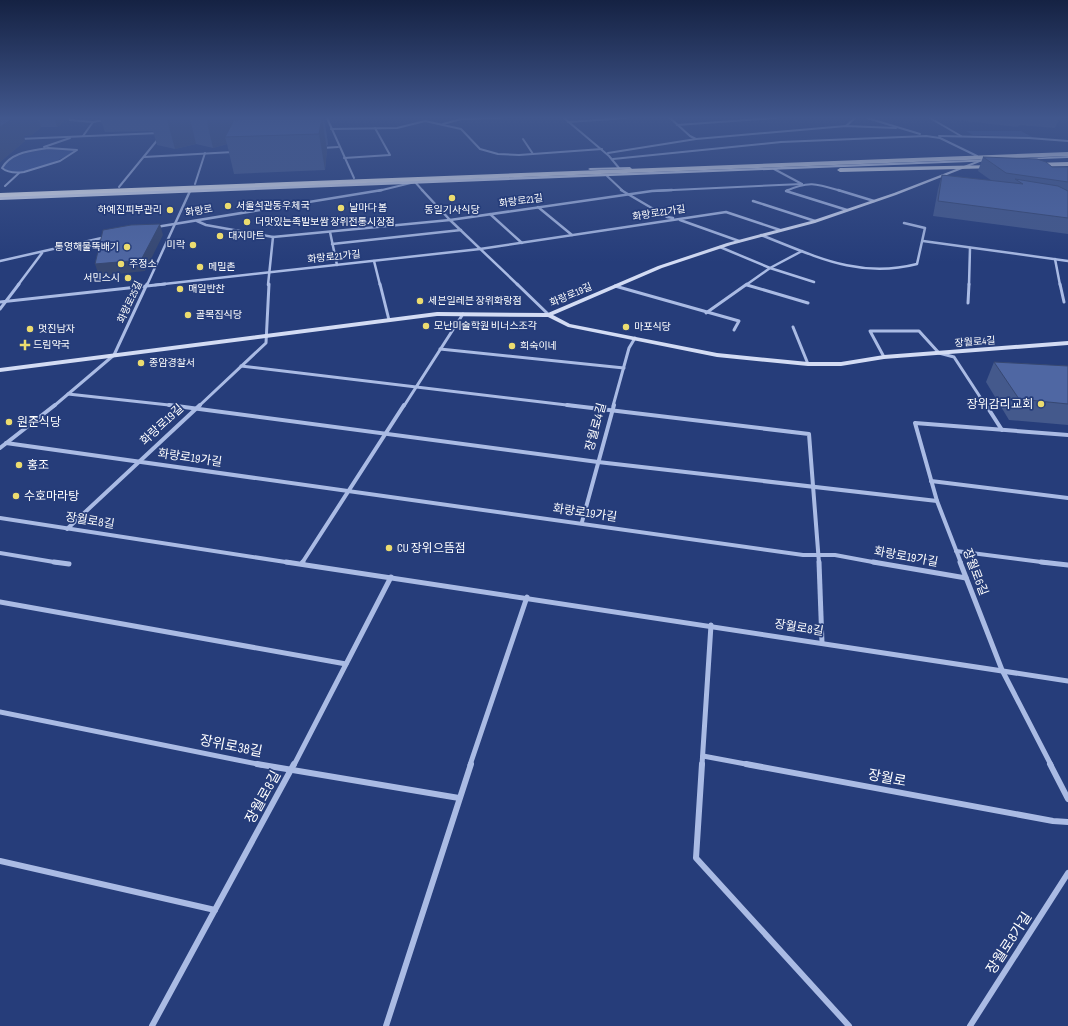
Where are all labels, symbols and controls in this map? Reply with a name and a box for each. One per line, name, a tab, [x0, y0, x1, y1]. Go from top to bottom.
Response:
street label: 화랑로21길	[498, 192, 544, 210]
marker: 동일기사식당	[447, 193, 457, 203]
place label: 서울석관동우체국	[236, 200, 310, 212]
marker: 서울석관동우체국	[223, 201, 233, 211]
place label: 날마다 봄	[349, 202, 387, 214]
street label: 화랑로	[184, 203, 214, 219]
marker: 날마다 봄	[336, 203, 346, 213]
street label: 화랑로21가길	[632, 203, 686, 223]
place label: 하예진피부관리	[98, 204, 162, 216]
place label: 동일기사식당	[424, 204, 480, 216]
marker: 하예진피부관리	[165, 205, 175, 215]
place label: 더맛있는족발보쌈 장위전통시장점	[255, 216, 395, 228]
marker: 더맛있는족발보쌈 장위전통시장점	[242, 217, 252, 227]
place label: 대지마트	[228, 230, 265, 242]
marker: 대지마트	[215, 231, 225, 241]
place label: 미락	[167, 239, 186, 251]
marker: 미락	[188, 240, 198, 250]
place label: 통영해물뚝배기	[55, 241, 119, 253]
marker: 통영해물뚝배기	[122, 242, 132, 252]
street label: 화랑로21가길	[307, 248, 361, 266]
place label: 주정소	[129, 258, 157, 270]
marker: 주정소	[116, 259, 126, 269]
place label: 메밀촌	[208, 261, 236, 273]
marker: 메밀촌	[195, 262, 205, 272]
place label: 서민스시	[83, 272, 120, 284]
marker: 서민스시	[123, 273, 133, 283]
street label: 화랑로25길	[115, 279, 145, 325]
street label: 화랑로19길	[548, 281, 594, 309]
place label: 매일반찬	[188, 283, 225, 295]
marker: 매일반찬	[175, 284, 185, 294]
place label: 세븐일레븐 장위화랑점	[428, 295, 522, 307]
marker: 세븐일레븐 장위화랑점	[415, 296, 425, 306]
place label: 골목집식당	[196, 309, 242, 321]
marker: 골목집식당	[183, 310, 193, 320]
place label: 모난미술학원 비너스조각	[434, 320, 538, 332]
marker: 모난미술학원 비너스조각	[421, 321, 431, 331]
place label: 마포식당	[634, 321, 671, 333]
marker: 마포식당	[621, 322, 631, 332]
place label: 멋진남자	[38, 323, 76, 335]
marker: 멋진남자	[25, 324, 35, 334]
street label: 장월로4길	[954, 335, 996, 349]
place label: 드림약국	[33, 339, 70, 351]
marker: 드림약국	[20, 340, 30, 350]
place label: 희숙이네	[520, 340, 557, 352]
marker: 희숙이네	[507, 341, 517, 351]
place label: 종암경찰서	[149, 357, 195, 369]
marker: 종암경찰서	[136, 358, 146, 368]
place label: 장위감리교회	[967, 397, 1033, 412]
marker: 장위감리교회	[1036, 399, 1046, 409]
street label: 화랑로19길	[137, 401, 187, 449]
street label: 장월로4길	[582, 401, 610, 453]
place label: 원준식당	[17, 415, 61, 430]
marker: 원준식당	[4, 417, 14, 427]
street label: 화랑로19가길	[157, 446, 223, 470]
place label: 홍조	[27, 458, 49, 473]
marker: 홍조	[14, 460, 24, 470]
place label: 수호마라탕	[24, 489, 79, 504]
marker: 수호마라탕	[11, 491, 21, 501]
street label: 화랑로19가길	[552, 501, 618, 525]
street label: 장월로8길	[64, 510, 116, 532]
place label: CU 장위으뜸점	[397, 541, 466, 556]
marker: CU 장위으뜸점	[384, 543, 394, 553]
street label: 화랑로19가길	[873, 544, 939, 570]
street label: 장월로6길	[959, 546, 991, 598]
street label: 장월로8길	[773, 617, 825, 639]
street label: 장위로38길	[198, 732, 264, 760]
street label: 장월로	[866, 766, 908, 790]
street label: 장월로8길	[242, 768, 284, 826]
street label: 장월로8가길	[983, 909, 1035, 977]

